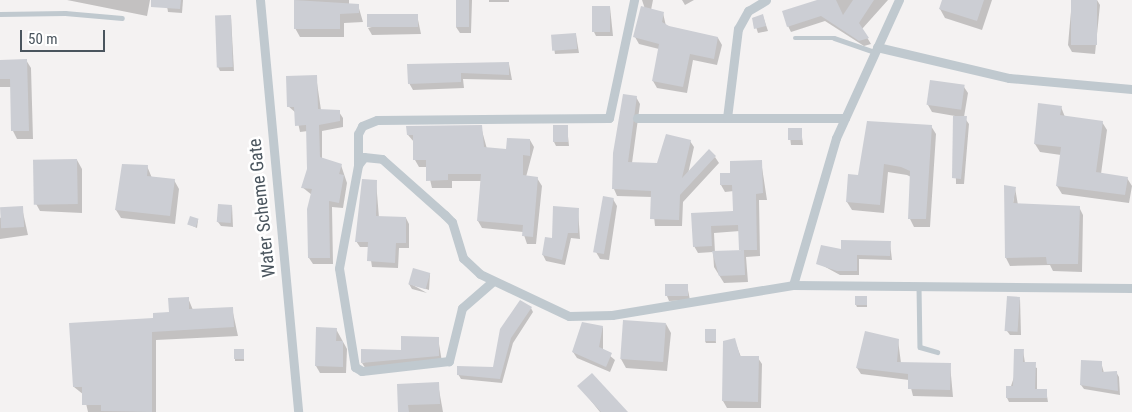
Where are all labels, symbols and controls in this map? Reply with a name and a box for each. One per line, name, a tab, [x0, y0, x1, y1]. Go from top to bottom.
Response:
scale bar	[22, 20, 108, 52]
text: 50 m	[28, 30, 58, 48]
street label: Water Scheme Gate	[244, 138, 280, 278]

